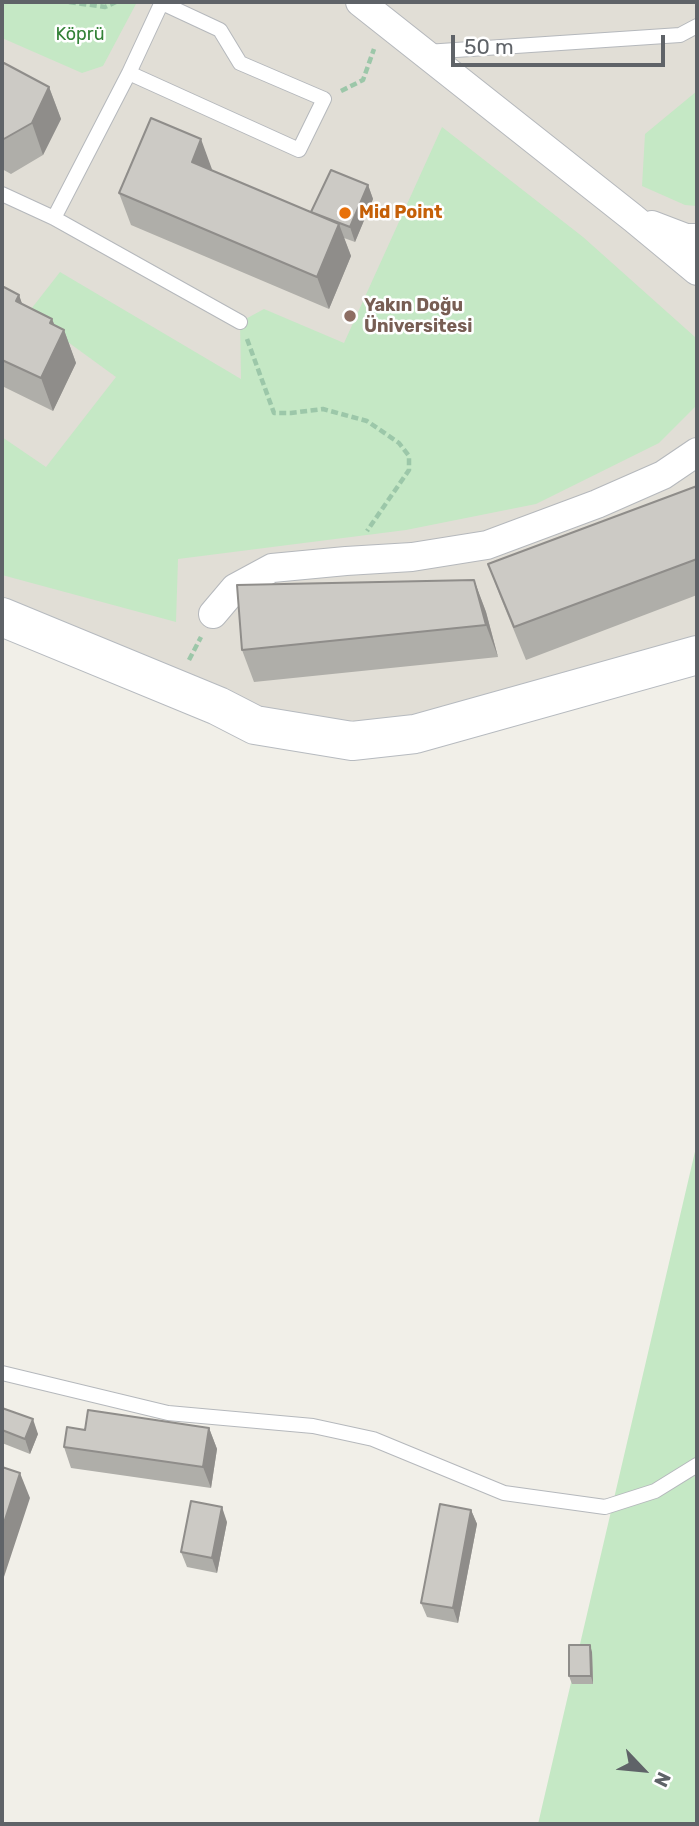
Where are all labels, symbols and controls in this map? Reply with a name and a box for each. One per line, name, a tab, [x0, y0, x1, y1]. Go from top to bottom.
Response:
scale bar	[454, 21, 668, 65]
park label: Köprü	[55, 24, 105, 46]
text: 50 m	[464, 34, 514, 59]
place label: Mid Point	[359, 202, 442, 224]
marker: Mid Point	[337, 205, 353, 221]
place label: Yakın Doğu Üniversitesi	[364, 295, 472, 338]
marker: Yakın Doğu Üniversitesi	[342, 308, 358, 324]
north arrow	[608, 1735, 678, 1805]
text: N	[649, 1768, 676, 1791]

